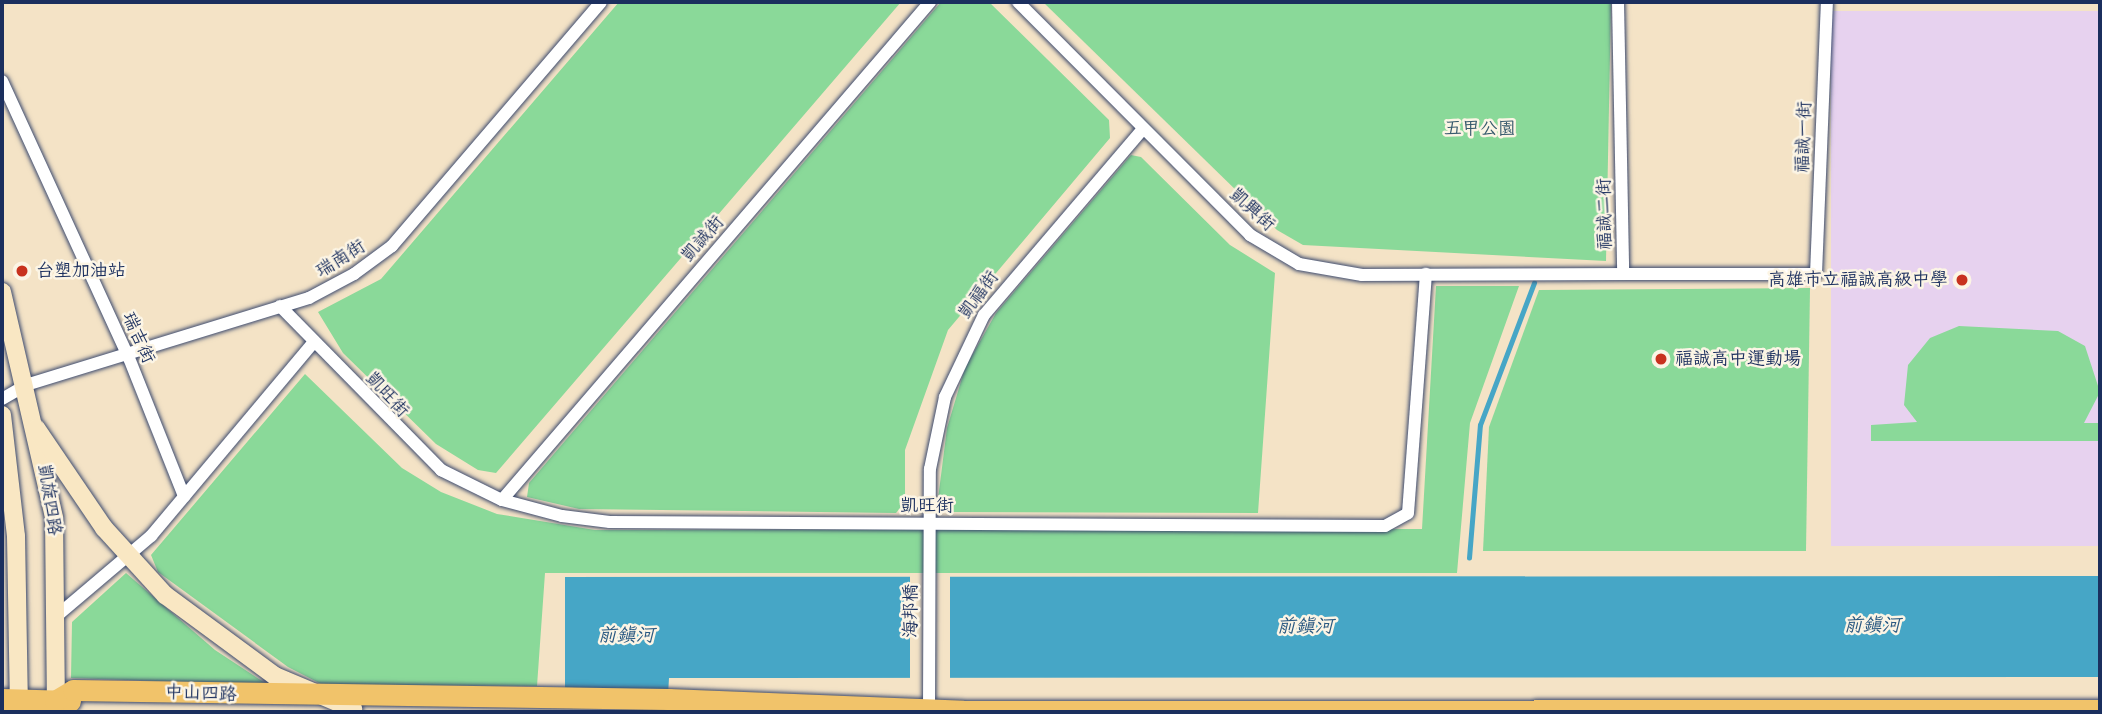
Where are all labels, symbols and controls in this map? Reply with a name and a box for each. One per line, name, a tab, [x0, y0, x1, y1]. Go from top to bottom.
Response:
street label: 福誠一街	[1792, 101, 1816, 173]
park label: 五甲公園	[1444, 118, 1516, 140]
street label: 福誠二街	[1594, 178, 1616, 250]
street label: 凱興街	[1225, 184, 1279, 236]
street label: 凱誠街	[677, 212, 729, 266]
street label: 瑞南街	[312, 236, 370, 282]
place label: 台塑加油站	[36, 260, 126, 282]
marker: 台塑加油站	[14, 263, 30, 279]
street label: 凱福街	[954, 267, 1004, 323]
place label: 高雄市立福誠高級中學	[1768, 269, 1948, 291]
marker: 高雄市立福誠高級中學	[1954, 272, 1970, 288]
street label: 瑞吉街	[117, 309, 159, 367]
place label: 福誠高中運動場	[1675, 348, 1801, 370]
marker: 福誠高中運動場	[1653, 351, 1669, 367]
street label: 凱旺街	[361, 368, 413, 422]
street label: 凱旋四路	[33, 463, 65, 537]
street label: 凱旺街	[900, 495, 954, 517]
street label: 海邦橋	[900, 584, 922, 638]
water label: 前鎮河	[1844, 615, 1900, 637]
water label: 前鎮河	[1277, 616, 1333, 638]
water label: 前鎮河	[598, 625, 654, 647]
street label: 中山四路	[165, 682, 237, 706]

